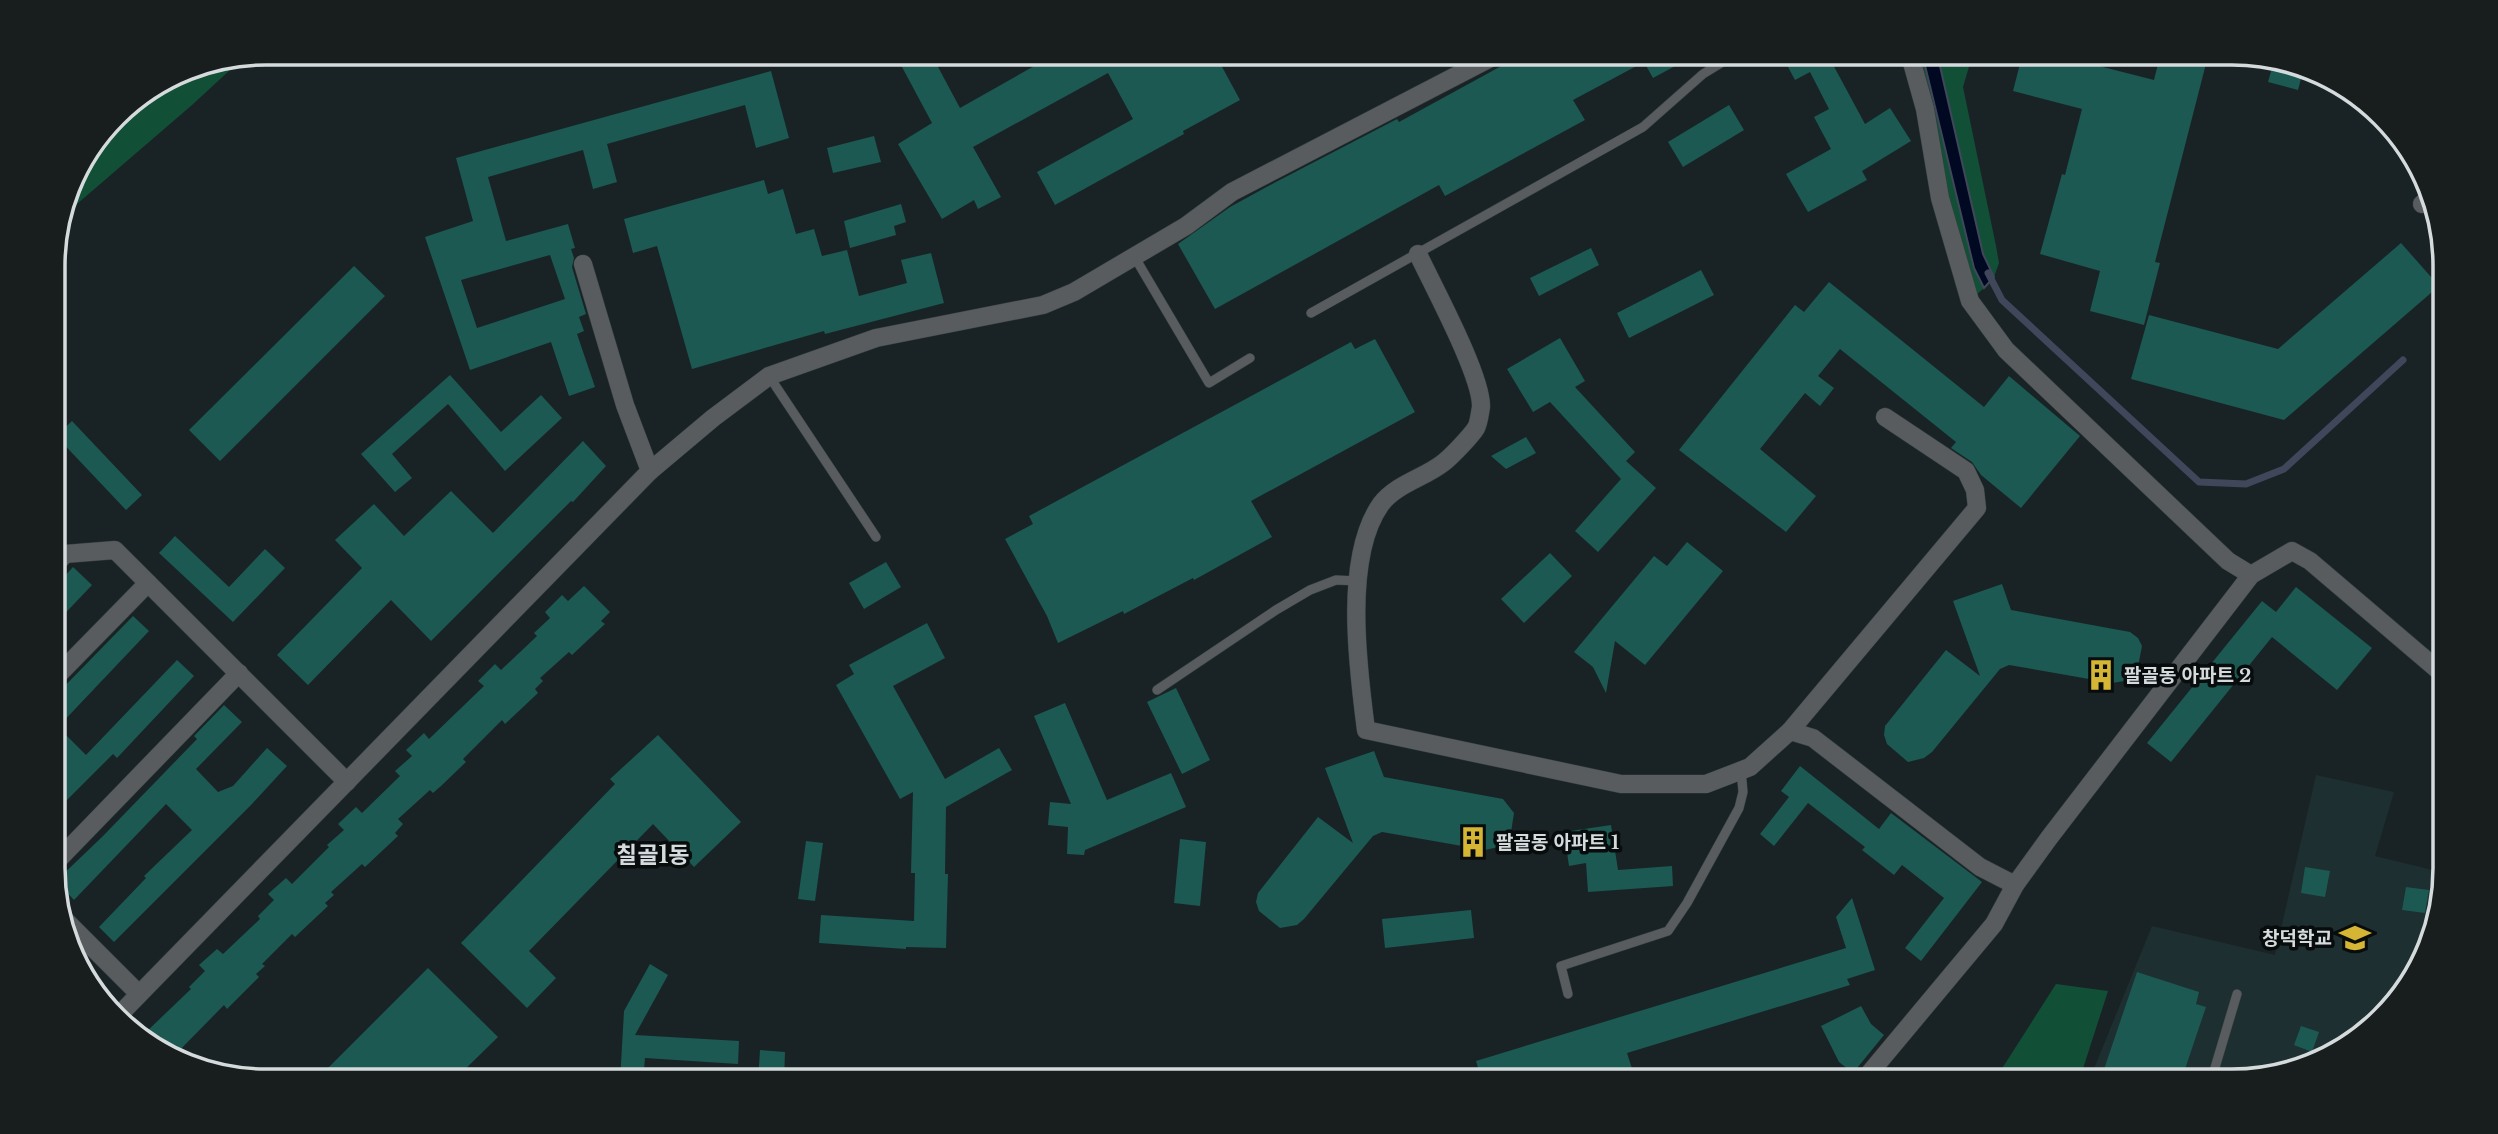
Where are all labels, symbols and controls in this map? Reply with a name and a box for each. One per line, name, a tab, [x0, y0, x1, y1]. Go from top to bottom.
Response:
building icon: 팔골동 아파트 2	[2084, 658, 2118, 692]
place label: 팔골동 아파트 2	[2124, 664, 2251, 687]
building icon: 팔골동 아파트 1	[1456, 825, 1490, 859]
place label: 팔골동 아파트 1	[1496, 831, 1619, 854]
district label: 칠골1동	[616, 841, 690, 869]
school or university icon: 창덕학교	[2338, 921, 2372, 955]
place label: 창덕학교	[2262, 927, 2332, 950]

